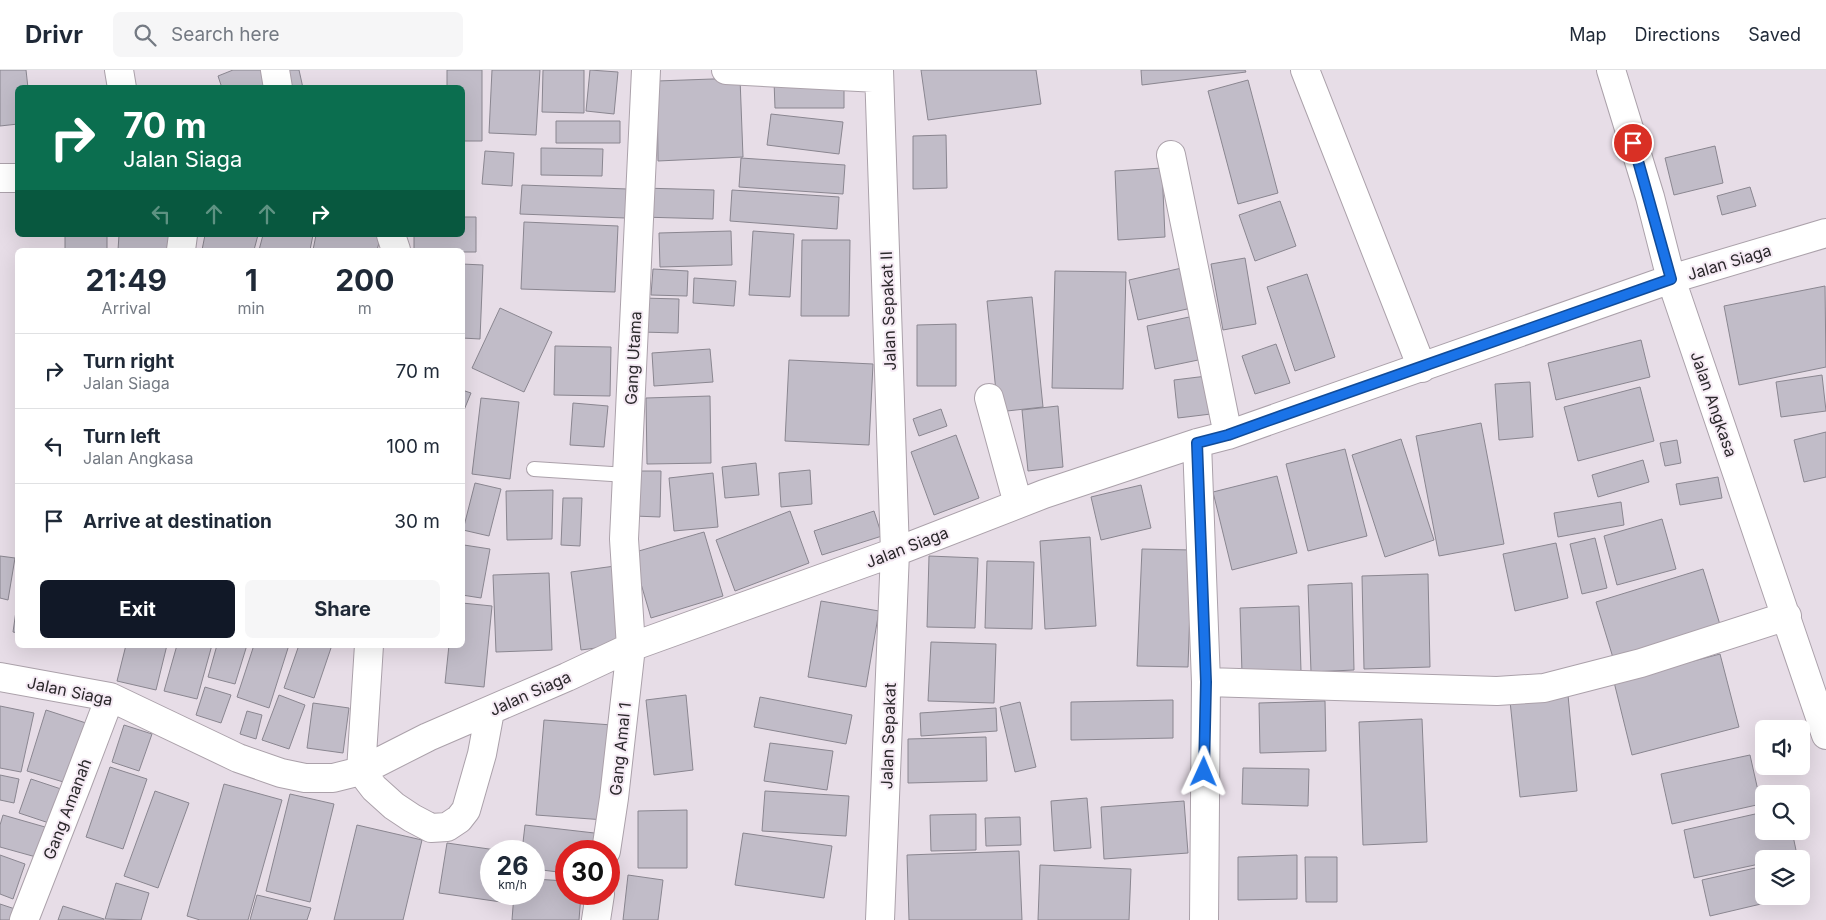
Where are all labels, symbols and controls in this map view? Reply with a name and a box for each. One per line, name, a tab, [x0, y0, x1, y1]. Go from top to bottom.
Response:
search box	[113, 12, 463, 57]
text: Drivr	[25, 20, 83, 49]
icon: search	[131, 21, 159, 49]
text: Search here	[171, 23, 280, 46]
text: Map	[1569, 24, 1607, 45]
text: Directions	[1635, 24, 1720, 45]
text: Saved	[1748, 24, 1801, 45]
text: 70 m	[123, 104, 207, 146]
icon: right	[40, 105, 105, 170]
pin	[1612, 122, 1654, 164]
icon: arrive	[1619, 129, 1647, 157]
text: Jalan Siaga	[123, 146, 242, 172]
icon: left	[147, 200, 175, 228]
icon: ahead	[200, 200, 228, 228]
icon: ahead	[253, 200, 281, 228]
icon: right	[306, 200, 334, 228]
street label: Jalan Siaga	[1685, 240, 1773, 284]
street label: Jalan Sepakat II	[876, 251, 900, 371]
text: 21:49	[85, 262, 167, 298]
text: 1	[245, 262, 258, 298]
text: 200	[335, 262, 395, 298]
text: Arrival	[102, 298, 151, 318]
text: min	[237, 298, 265, 318]
text: m	[358, 298, 372, 318]
street label: Gang Utama	[621, 311, 645, 405]
street label: Jalan Angkasa	[1687, 349, 1741, 459]
text: Turn right	[83, 350, 174, 373]
icon: right	[40, 357, 68, 385]
text: 70 m	[396, 360, 440, 383]
text: Jalan Siaga	[83, 373, 170, 393]
text: Turn left	[83, 425, 161, 448]
icon: left	[40, 432, 68, 460]
text: 100 m	[386, 435, 440, 458]
text: Jalan Angkasa	[83, 448, 193, 468]
icon: arrive	[40, 507, 68, 535]
text: Arrive at destination	[83, 510, 272, 533]
text: 30 m	[394, 510, 440, 533]
street label: Jalan Siaga	[863, 522, 951, 572]
button: Exit	[40, 580, 235, 638]
button: Share	[245, 580, 440, 638]
street label: Jalan Siaga	[486, 666, 574, 720]
street label: Jalan Siaga	[25, 672, 115, 710]
street label: Jalan Sepakat	[876, 682, 900, 790]
street label: Gang Amal 1	[605, 701, 635, 797]
map controls	[1755, 720, 1810, 905]
button: sound	[1755, 720, 1810, 775]
position arrow	[1177, 745, 1229, 797]
street label: Gang Amanah	[39, 756, 95, 862]
button: search	[1755, 785, 1810, 840]
speed limit sign: 30	[555, 840, 620, 905]
button: layers	[1755, 850, 1810, 905]
text: 26	[497, 851, 528, 881]
text: km/h	[498, 877, 527, 892]

